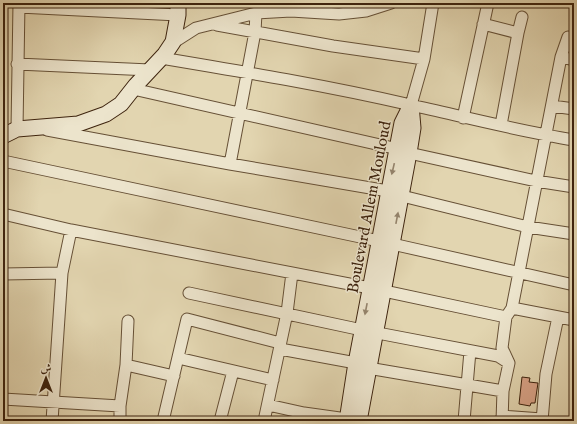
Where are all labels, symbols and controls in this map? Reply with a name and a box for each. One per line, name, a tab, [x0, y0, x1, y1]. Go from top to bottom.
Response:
street label: Boulevard Allem Mouloud	[343, 119, 397, 295]
one-way arrow	[390, 162, 396, 175]
one-way arrow	[395, 212, 401, 224]
one-way arrow	[363, 303, 369, 316]
north arrow	[26, 358, 66, 398]
text: ش	[41, 362, 52, 376]

